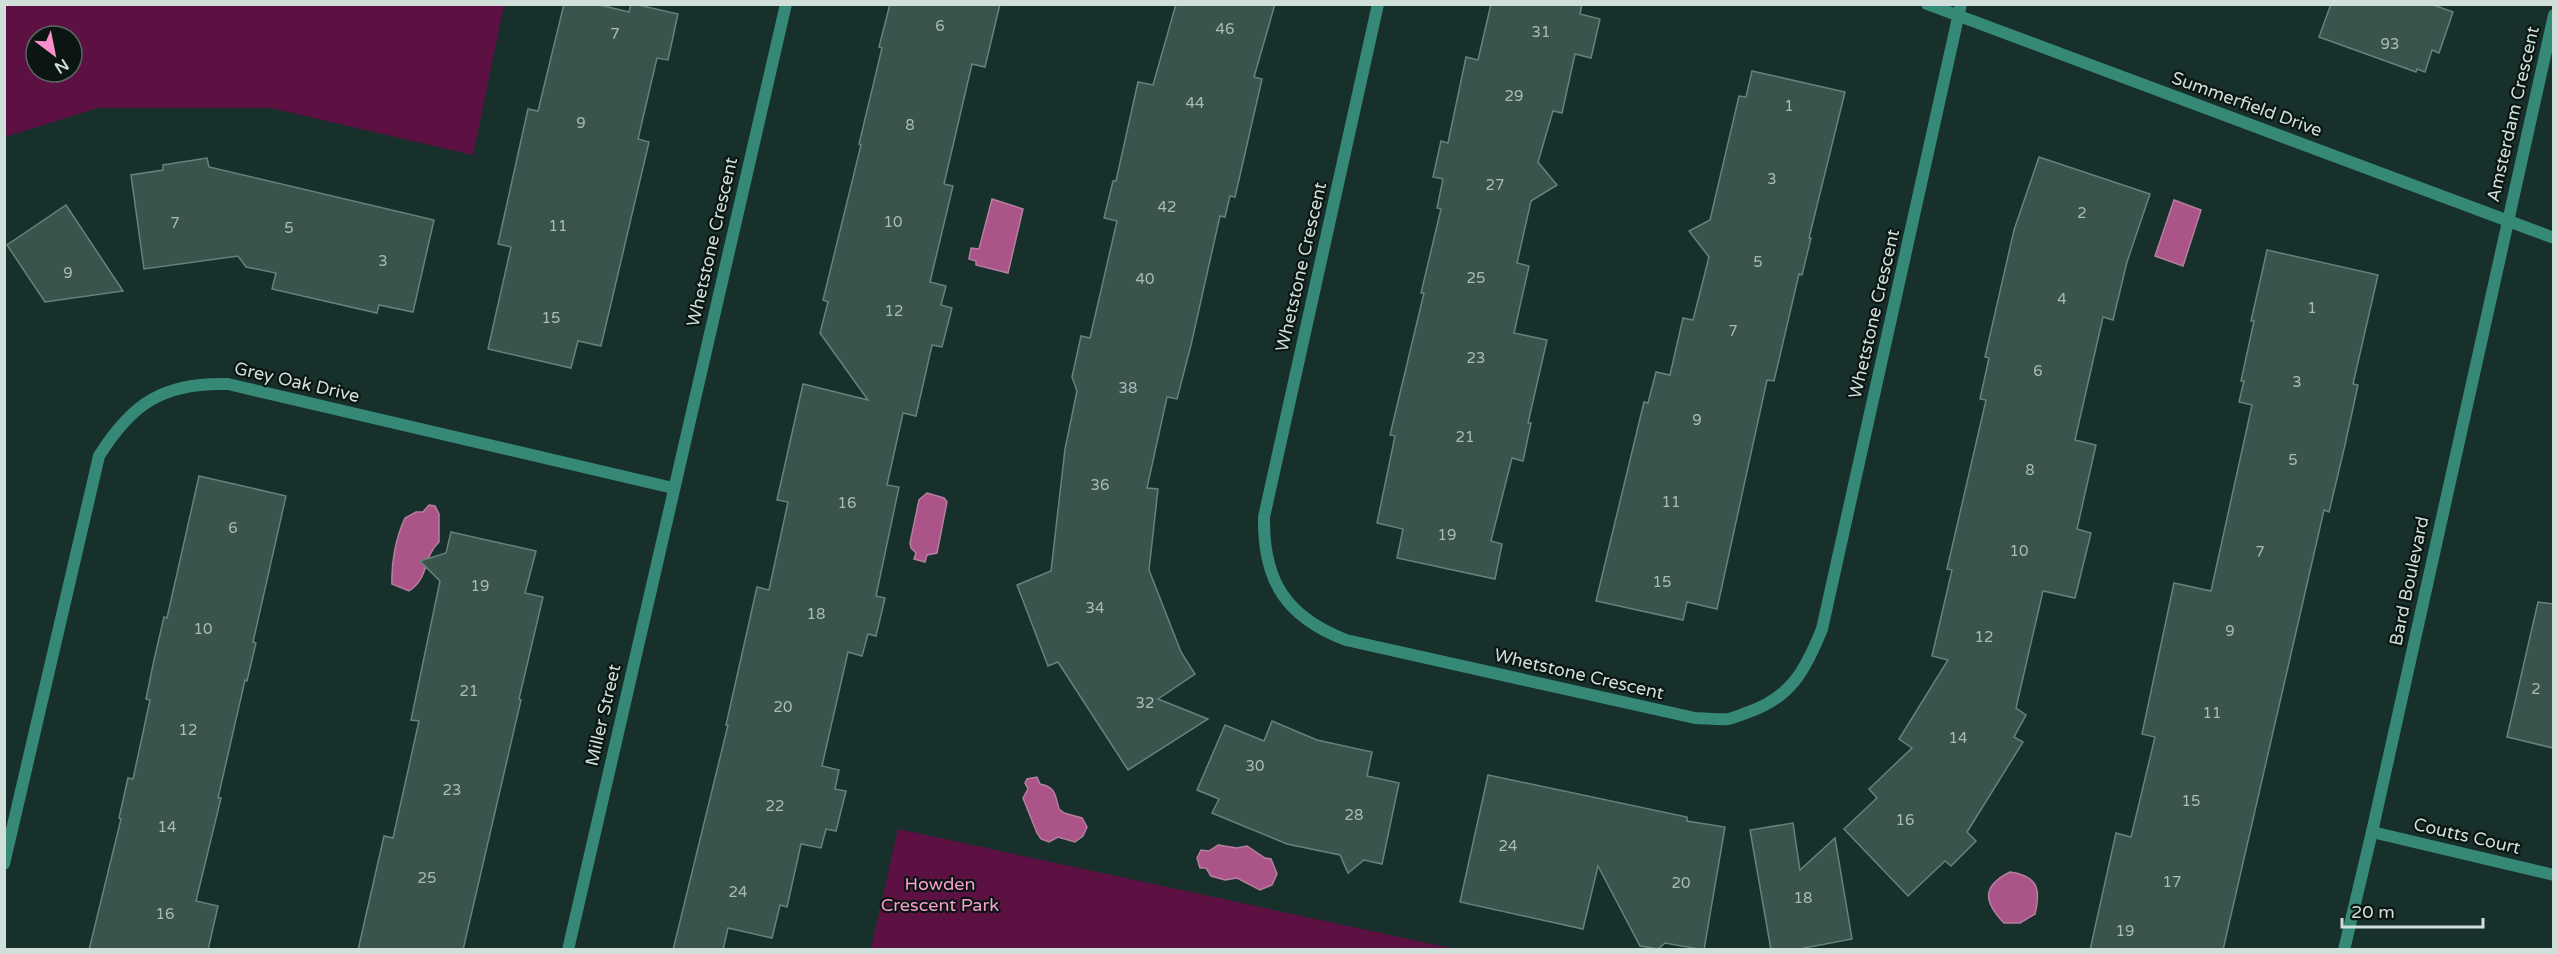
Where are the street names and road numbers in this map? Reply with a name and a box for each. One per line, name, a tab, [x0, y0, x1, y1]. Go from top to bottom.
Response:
street label: Amsterdam Crescent	[2482, 24, 2544, 204]
street label: Summerfield Drive	[2169, 67, 2325, 141]
street label: Whetstone Crescent	[682, 155, 742, 329]
street label: Whetstone Crescent	[1271, 180, 1331, 354]
street label: Whetstone Crescent	[1844, 227, 1904, 401]
street label: Grey Oak Drive	[232, 357, 362, 407]
street label: Bard Boulevard	[2385, 514, 2433, 648]
street label: Whetstone Crescent	[1492, 644, 1666, 704]
street label: Miller Street	[581, 662, 625, 768]
street label: Coutts Court	[2411, 813, 2523, 859]

